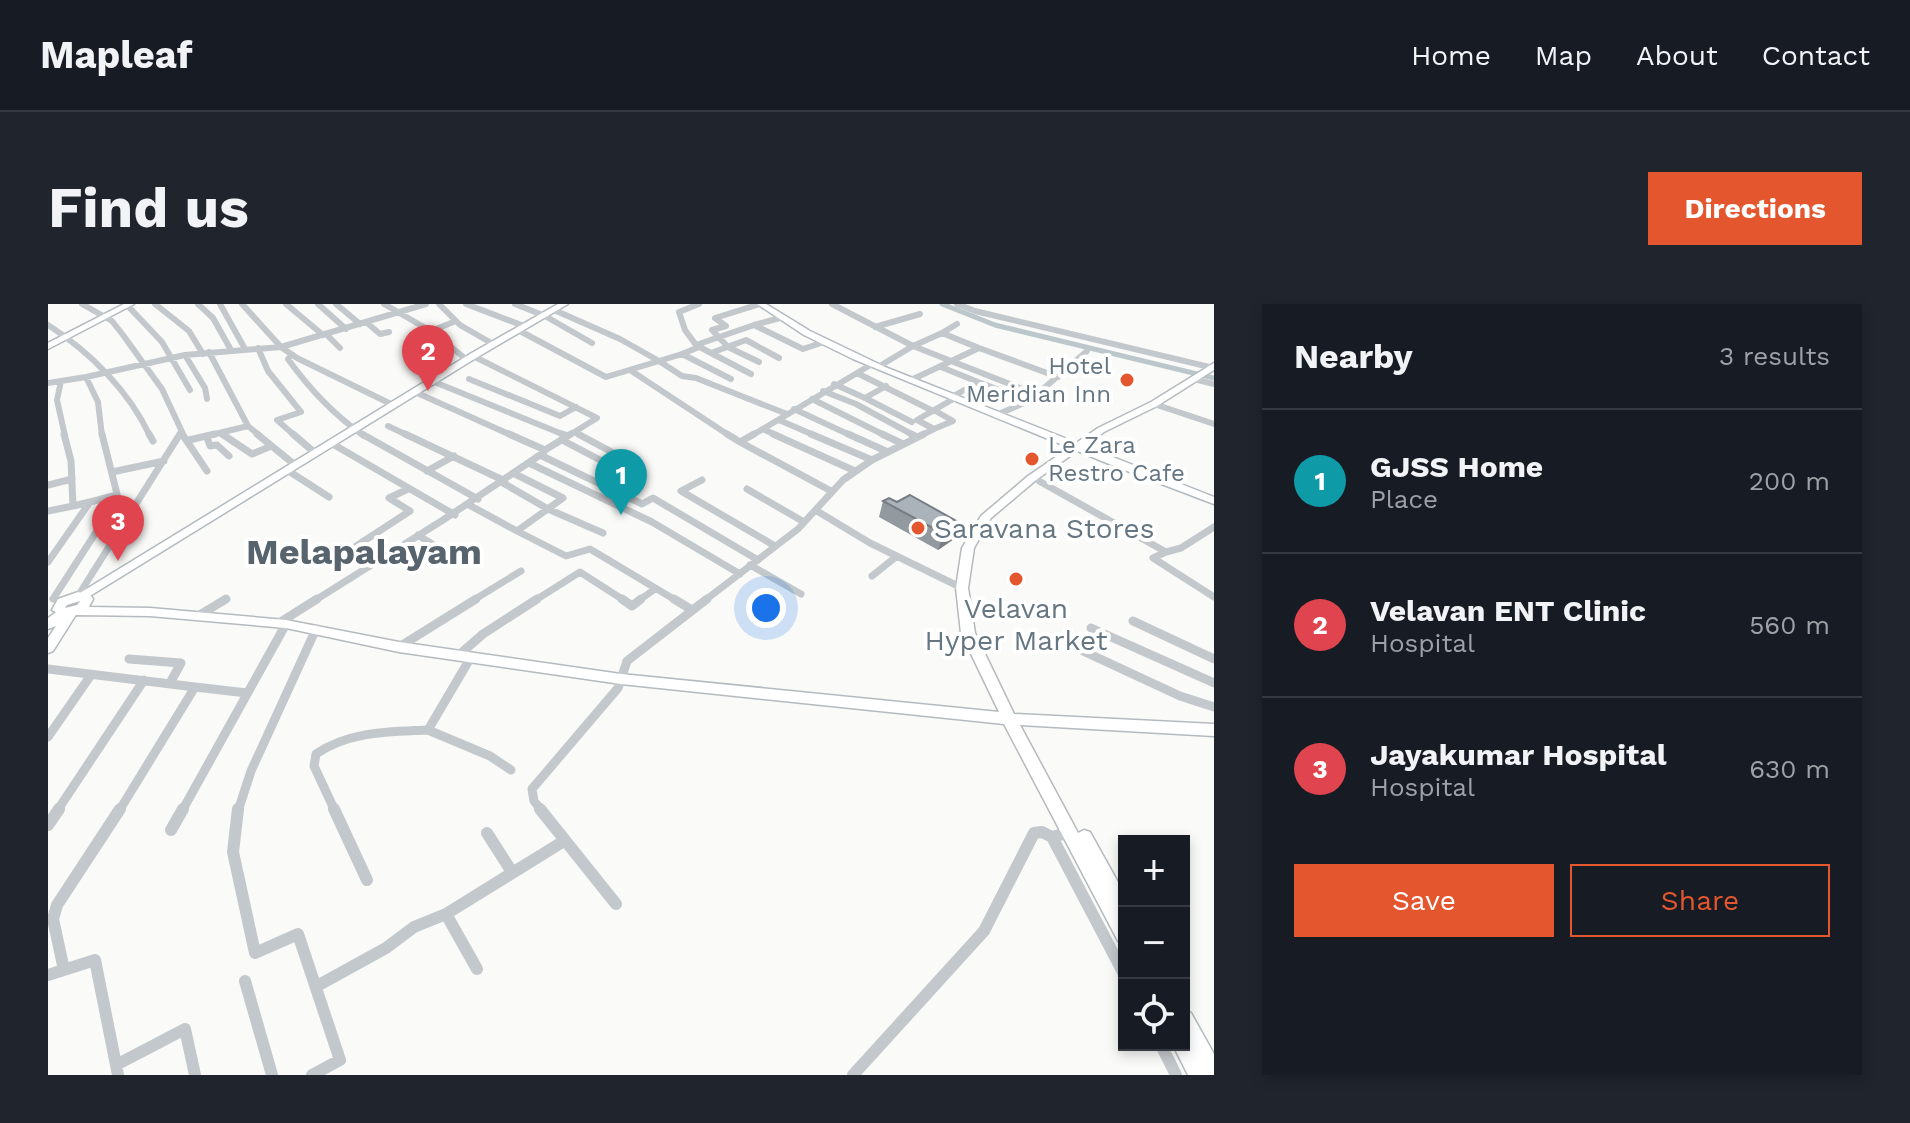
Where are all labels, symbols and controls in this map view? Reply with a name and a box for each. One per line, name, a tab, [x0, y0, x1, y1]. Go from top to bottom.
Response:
text: Mapleaf	[40, 33, 192, 77]
text: Home	[1411, 39, 1491, 72]
text: Map	[1535, 39, 1592, 72]
text: About	[1636, 39, 1718, 72]
text: Contact	[1762, 39, 1870, 72]
button: Directions	[1648, 172, 1862, 245]
text: Find us	[48, 175, 249, 241]
pin: 2	[402, 325, 454, 391]
text: Nearby	[1294, 336, 1413, 376]
text: 3 results	[1719, 341, 1830, 371]
place label: Hotel Meridian Inn	[966, 352, 1112, 408]
marker: Hotel Meridian Inn	[1118, 371, 1136, 389]
place label: Le Zara Restro Cafe	[1048, 431, 1185, 487]
pin: 1	[595, 449, 647, 515]
text: GJSS Home	[1370, 449, 1543, 484]
marker: Le Zara Restro Cafe	[1023, 450, 1041, 468]
text: 1	[1314, 466, 1326, 496]
text: 200 m	[1749, 466, 1830, 496]
text: Place	[1370, 484, 1438, 514]
pin: 3	[92, 495, 144, 561]
place label: Saravana Stores	[934, 512, 1154, 545]
marker: Saravana Stores	[909, 519, 927, 537]
district label: Melapalayam	[246, 531, 482, 573]
marker: Velavan Hyper Market	[1007, 570, 1025, 588]
your location	[746, 588, 786, 628]
place label: Velavan Hyper Market	[925, 592, 1108, 657]
text: Velavan ENT Clinic	[1370, 593, 1646, 628]
text: 2	[1312, 610, 1328, 640]
text: 560 m	[1749, 610, 1830, 640]
text: Hospital	[1370, 628, 1475, 658]
text: Jayakumar Hospital	[1370, 737, 1667, 772]
text: 3	[1312, 754, 1328, 784]
text: 630 m	[1749, 754, 1830, 784]
text: Hospital	[1370, 772, 1475, 802]
map controls	[1118, 835, 1190, 1051]
button: +	[1118, 835, 1190, 907]
button: Save	[1294, 864, 1554, 937]
button: Share	[1570, 864, 1830, 937]
button: −	[1118, 907, 1190, 979]
button: locate	[1118, 979, 1190, 1051]

